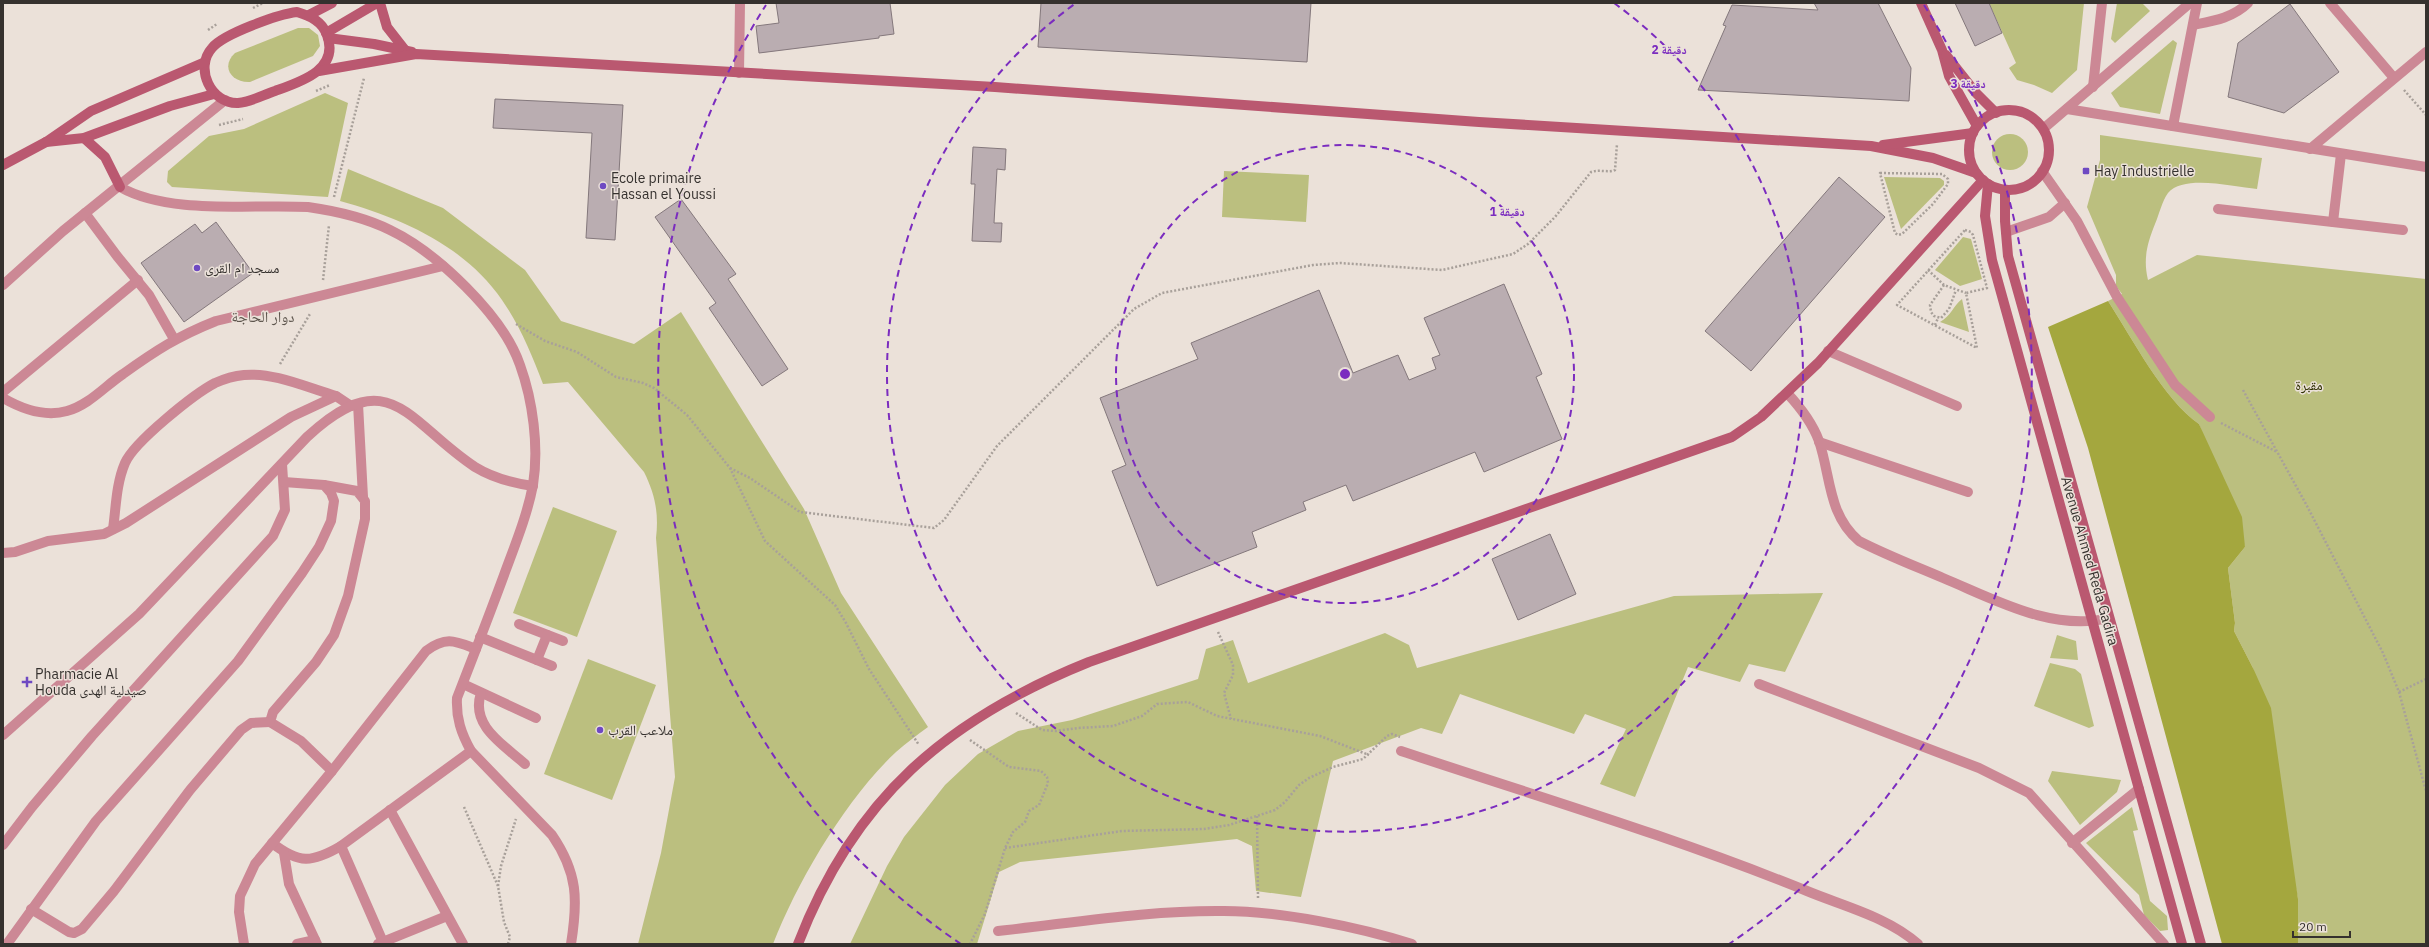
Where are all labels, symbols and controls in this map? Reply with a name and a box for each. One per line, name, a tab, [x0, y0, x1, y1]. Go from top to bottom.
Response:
text: 2 دقيقة	[1651, 42, 1687, 57]
text: 3 دقيقة	[1950, 76, 1986, 91]
place label: Hay Industrielle	[2094, 162, 2195, 180]
marker: Hay Industrielle	[2081, 166, 2091, 176]
place label: Ecole primaire Hassan el Youssi	[611, 169, 716, 203]
marker: Ecole primaire Hassan el Youssi	[598, 181, 608, 191]
text: 1 دقيقة	[1489, 204, 1525, 219]
place label: مسجد ام القرى	[205, 259, 279, 278]
marker: مسجد ام القرى	[192, 263, 202, 273]
district label: دوار الحاجة	[232, 307, 295, 326]
centre of rings	[1338, 367, 1352, 381]
park label: مقبرة	[2295, 376, 2323, 394]
street label: Avenue Ahmed Reda Gadira	[2057, 474, 2123, 648]
place label: Pharmacie Al Houda صيدلية الهدى	[35, 665, 147, 699]
marker: Pharmacie Al Houda صيدلية الهدى	[22, 677, 32, 687]
place label: ملاعب القرب	[608, 721, 673, 739]
marker: ملاعب القرب	[595, 725, 605, 735]
scale bar	[2293, 913, 2350, 939]
text: 20 m	[2299, 919, 2327, 934]

